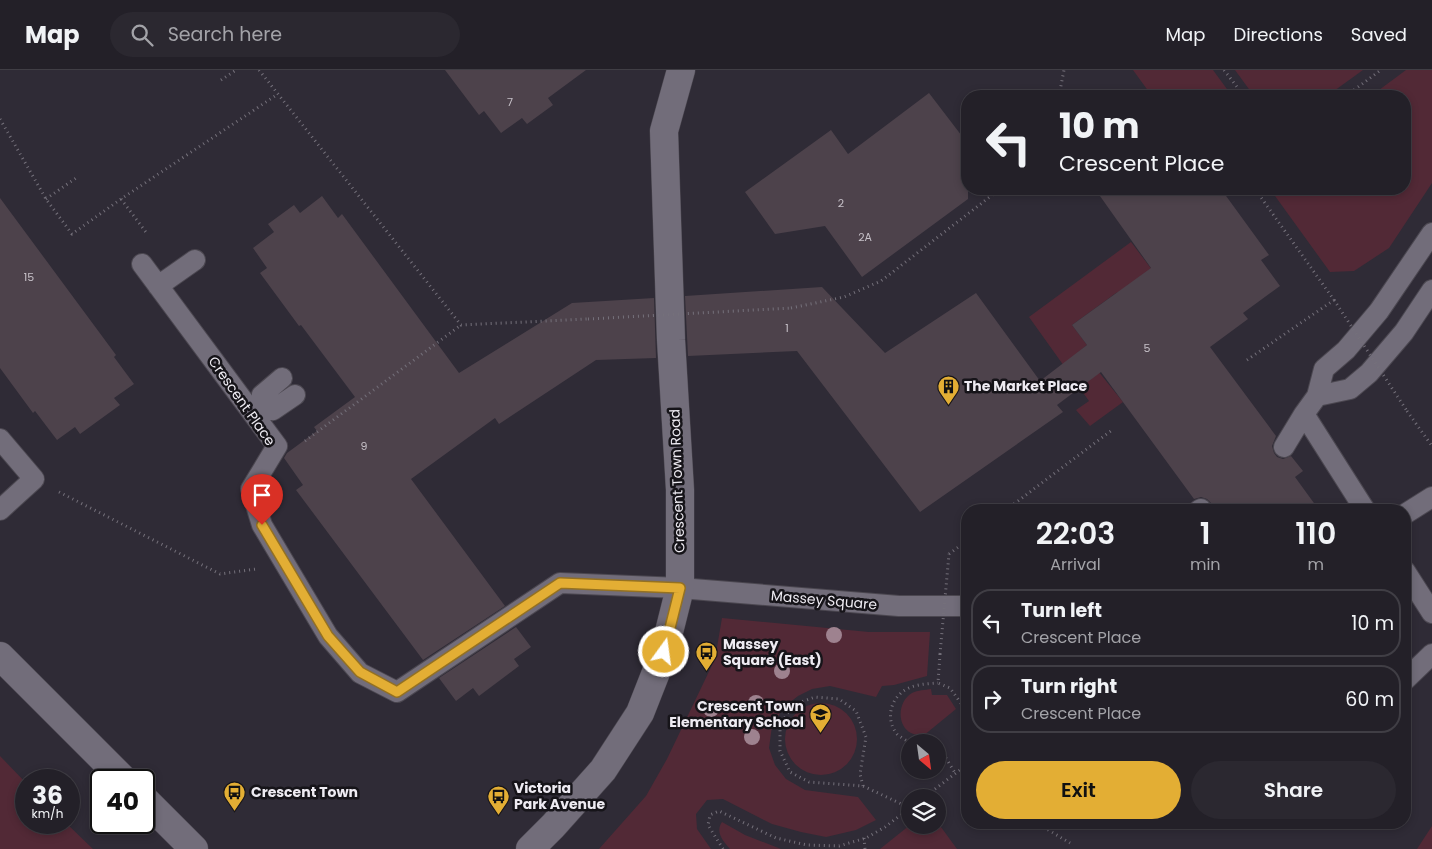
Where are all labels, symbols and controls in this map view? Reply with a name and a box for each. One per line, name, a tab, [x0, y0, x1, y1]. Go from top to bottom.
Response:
search box	[110, 12, 460, 57]
text: Map	[25, 18, 80, 51]
icon: search	[128, 21, 156, 49]
text: Search here	[168, 21, 282, 48]
text: Map	[1166, 22, 1205, 47]
text: Directions	[1233, 22, 1323, 47]
text: Saved	[1351, 22, 1407, 47]
house number: 7	[507, 94, 513, 110]
text: 10 m	[1059, 101, 1139, 150]
icon: left	[976, 110, 1041, 175]
text: Crescent Place	[1059, 148, 1224, 179]
house number: 2	[838, 195, 844, 211]
house number: 2A	[858, 229, 872, 245]
house number: 15	[24, 269, 34, 285]
house number: 1	[785, 320, 789, 336]
house number: 5	[1144, 340, 1151, 356]
street label: Crescent Place	[204, 352, 281, 450]
building icon: The Market Place	[936, 374, 960, 405]
place label: The Market Place	[964, 376, 1087, 396]
street label: Crescent Town Road	[664, 409, 690, 553]
house number: 9	[361, 438, 368, 454]
pin	[241, 474, 283, 525]
icon: arrive	[248, 481, 276, 509]
text: 22:03	[1036, 512, 1115, 555]
text: 1	[1200, 512, 1211, 555]
text: 110	[1295, 512, 1336, 555]
text: Arrival	[1050, 553, 1101, 576]
text: min	[1190, 553, 1221, 576]
text: m	[1308, 553, 1324, 576]
street label: Massey Square	[770, 585, 878, 615]
text: Turn left	[1021, 597, 1102, 624]
icon: left	[978, 609, 1006, 637]
text: 10 m	[1351, 610, 1394, 637]
position arrow	[637, 625, 689, 677]
text: Crescent Place	[1021, 626, 1141, 649]
place label: Massey Square (East)	[723, 634, 822, 670]
bus stop icon: Massey Square (East)	[695, 640, 719, 671]
text: Turn right	[1021, 673, 1117, 700]
icon: right	[978, 685, 1006, 713]
text: 60 m	[1345, 686, 1394, 713]
place label: Crescent Town Elementary School	[669, 696, 804, 732]
school or university icon: Crescent Town Elementary School	[808, 702, 832, 733]
text: Crescent Place	[1021, 702, 1141, 725]
north arrow	[901, 734, 946, 779]
map controls	[901, 734, 946, 834]
button: Exit	[976, 761, 1181, 819]
button: Share	[1191, 761, 1396, 819]
speed limit sign: 40	[90, 769, 155, 834]
text: 36	[32, 778, 63, 813]
place label: Victoria Park Avenue	[514, 778, 605, 814]
bus stop icon: Crescent Town	[223, 780, 247, 811]
place label: Crescent Town	[251, 782, 358, 802]
bus stop icon: Victoria Park Avenue	[486, 784, 510, 815]
button: layers	[901, 789, 946, 834]
text: km/h	[32, 805, 63, 822]

